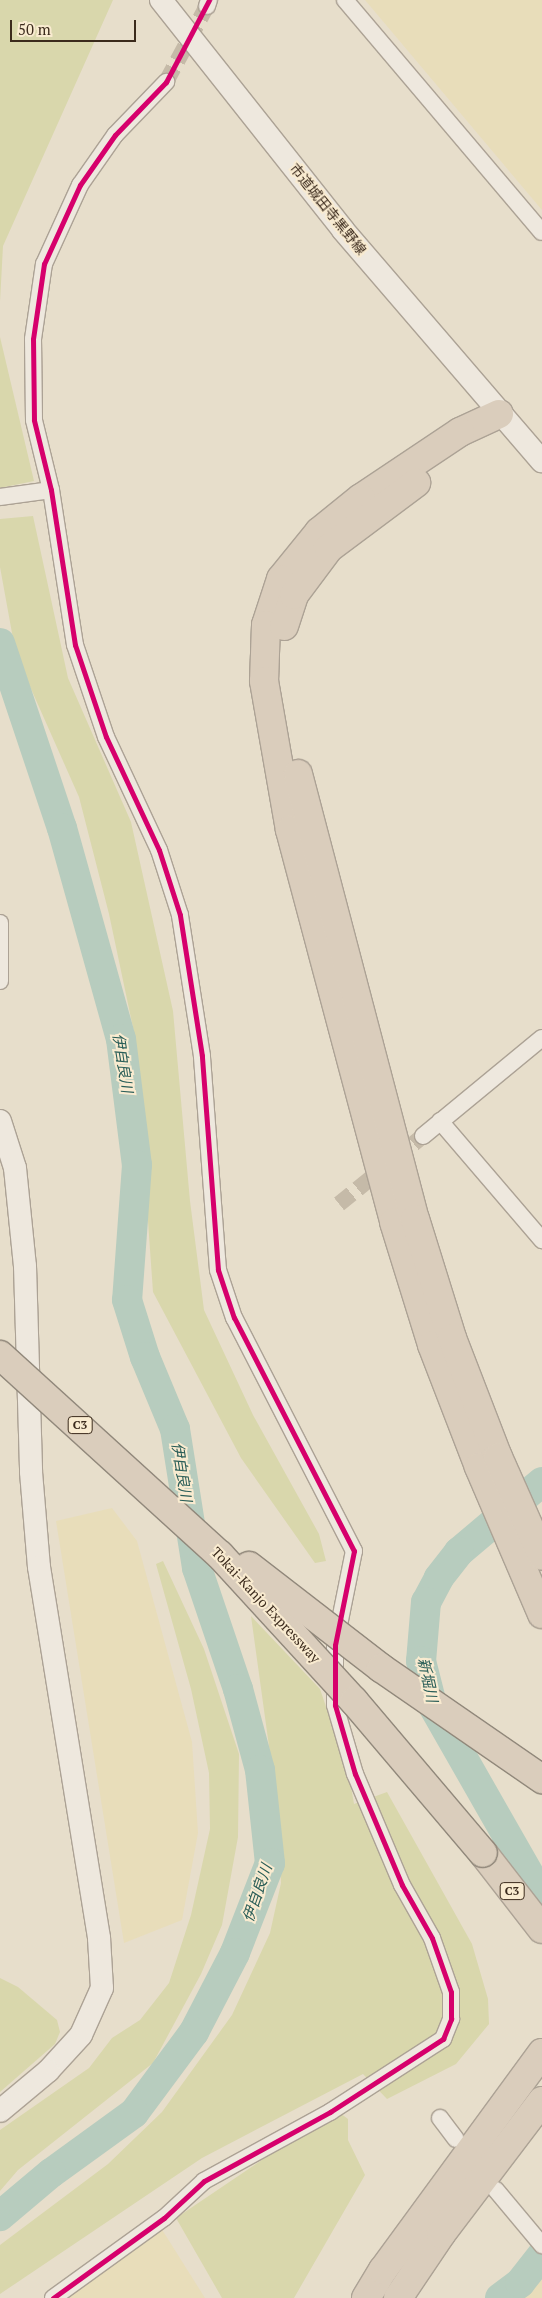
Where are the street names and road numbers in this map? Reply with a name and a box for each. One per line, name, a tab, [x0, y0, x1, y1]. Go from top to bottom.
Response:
street label: 市道城田寺黒野線	[286, 160, 370, 258]
road number: C3	[68, 1416, 92, 1434]
street label: Tokai-Kanjo Expressway	[208, 1544, 324, 1666]
road number: C3	[500, 1882, 524, 1900]

